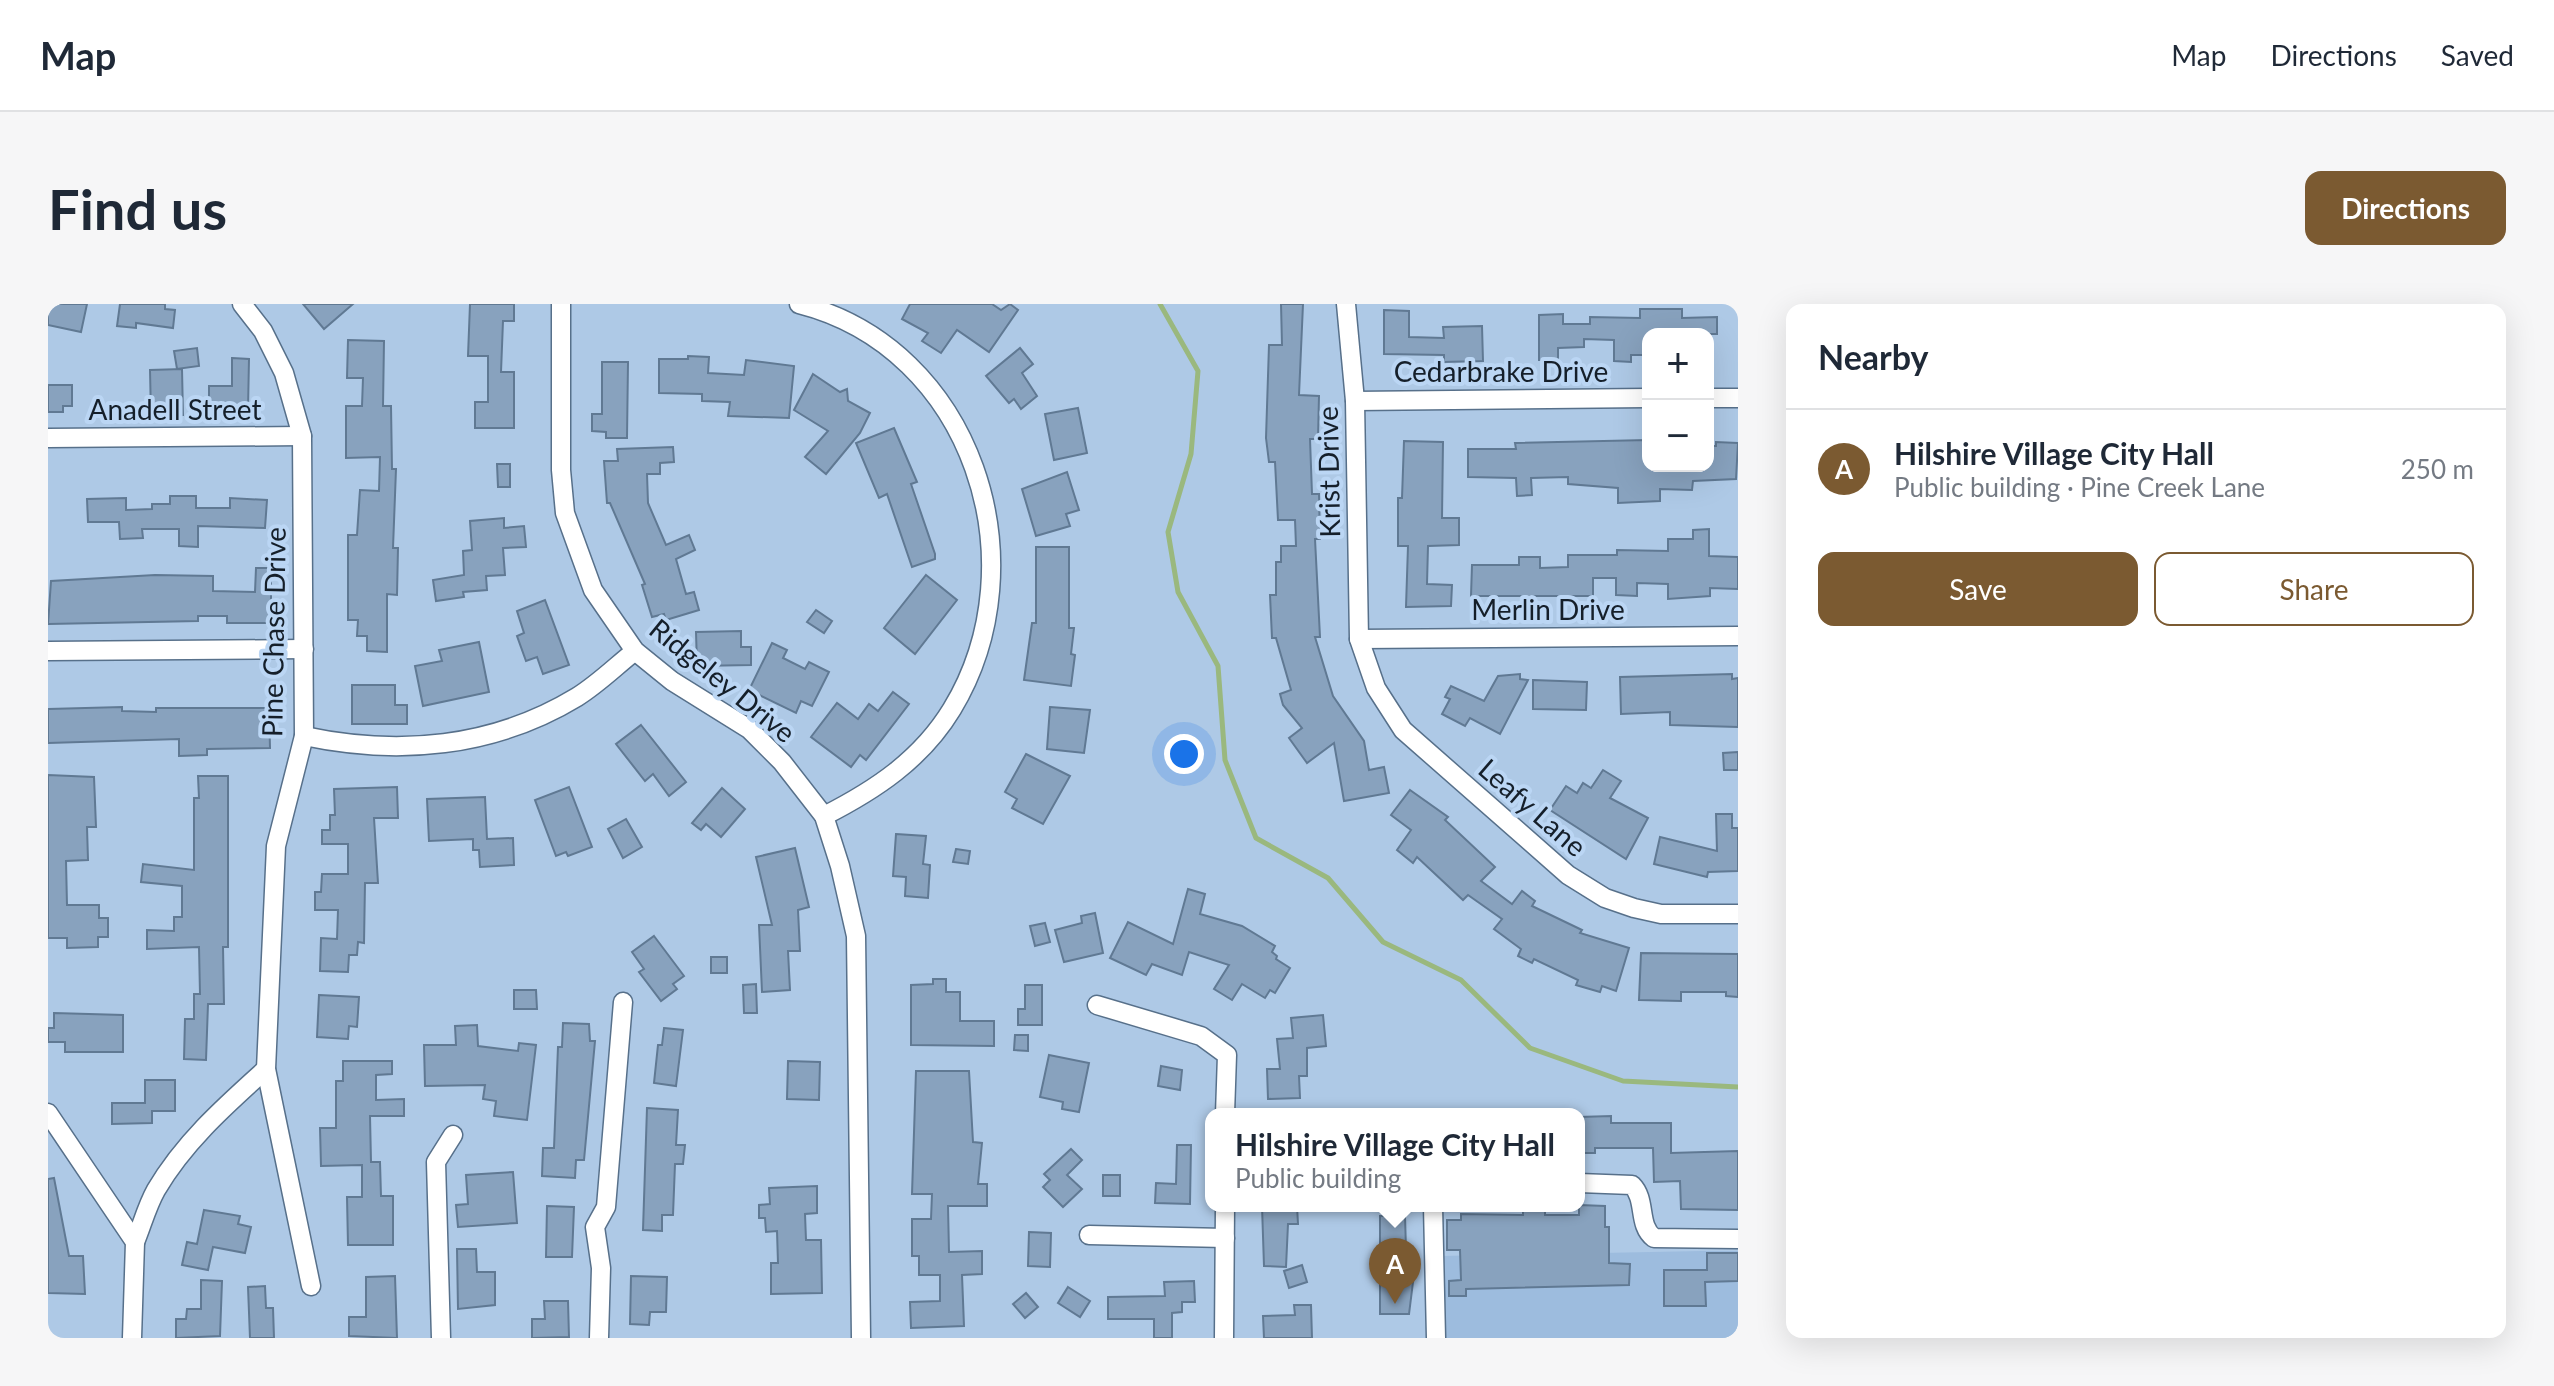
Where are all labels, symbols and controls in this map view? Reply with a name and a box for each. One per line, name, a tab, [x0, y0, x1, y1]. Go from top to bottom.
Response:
text: Map	[40, 32, 116, 78]
text: Map	[2171, 38, 2226, 72]
text: Directions	[2270, 38, 2397, 72]
text: Saved	[2441, 38, 2514, 72]
button: Directions	[2305, 171, 2506, 245]
text: Find us	[48, 175, 227, 242]
map controls	[1642, 328, 1714, 472]
button: +	[1642, 328, 1714, 400]
text: Nearby	[1818, 336, 1929, 377]
street label: Cedarbrake Drive	[1394, 354, 1608, 388]
street label: Anadell Street	[88, 392, 262, 426]
button: −	[1642, 400, 1714, 472]
street label: Krist Drive	[1310, 406, 1346, 538]
text: Hilshire Village City Hall	[1894, 435, 2214, 471]
text: A	[1835, 453, 1853, 485]
text: 250 m	[2401, 453, 2474, 485]
text: Public building · Pine Creek Lane	[1894, 471, 2265, 503]
street label: Pine Chase Drive	[254, 527, 292, 737]
button: Save	[1818, 552, 2138, 626]
button: Share	[2154, 552, 2474, 626]
street label: Merlin Drive	[1471, 592, 1625, 626]
street label: Ridgeley Drive	[643, 611, 803, 749]
your location	[1164, 734, 1204, 774]
street label: Leafy Lane	[1472, 751, 1594, 863]
popup	[1205, 1108, 1585, 1212]
text: Hilshire Village City Hall	[1235, 1126, 1555, 1162]
text: Public building	[1235, 1162, 1401, 1194]
pin: A	[1369, 1238, 1421, 1304]

